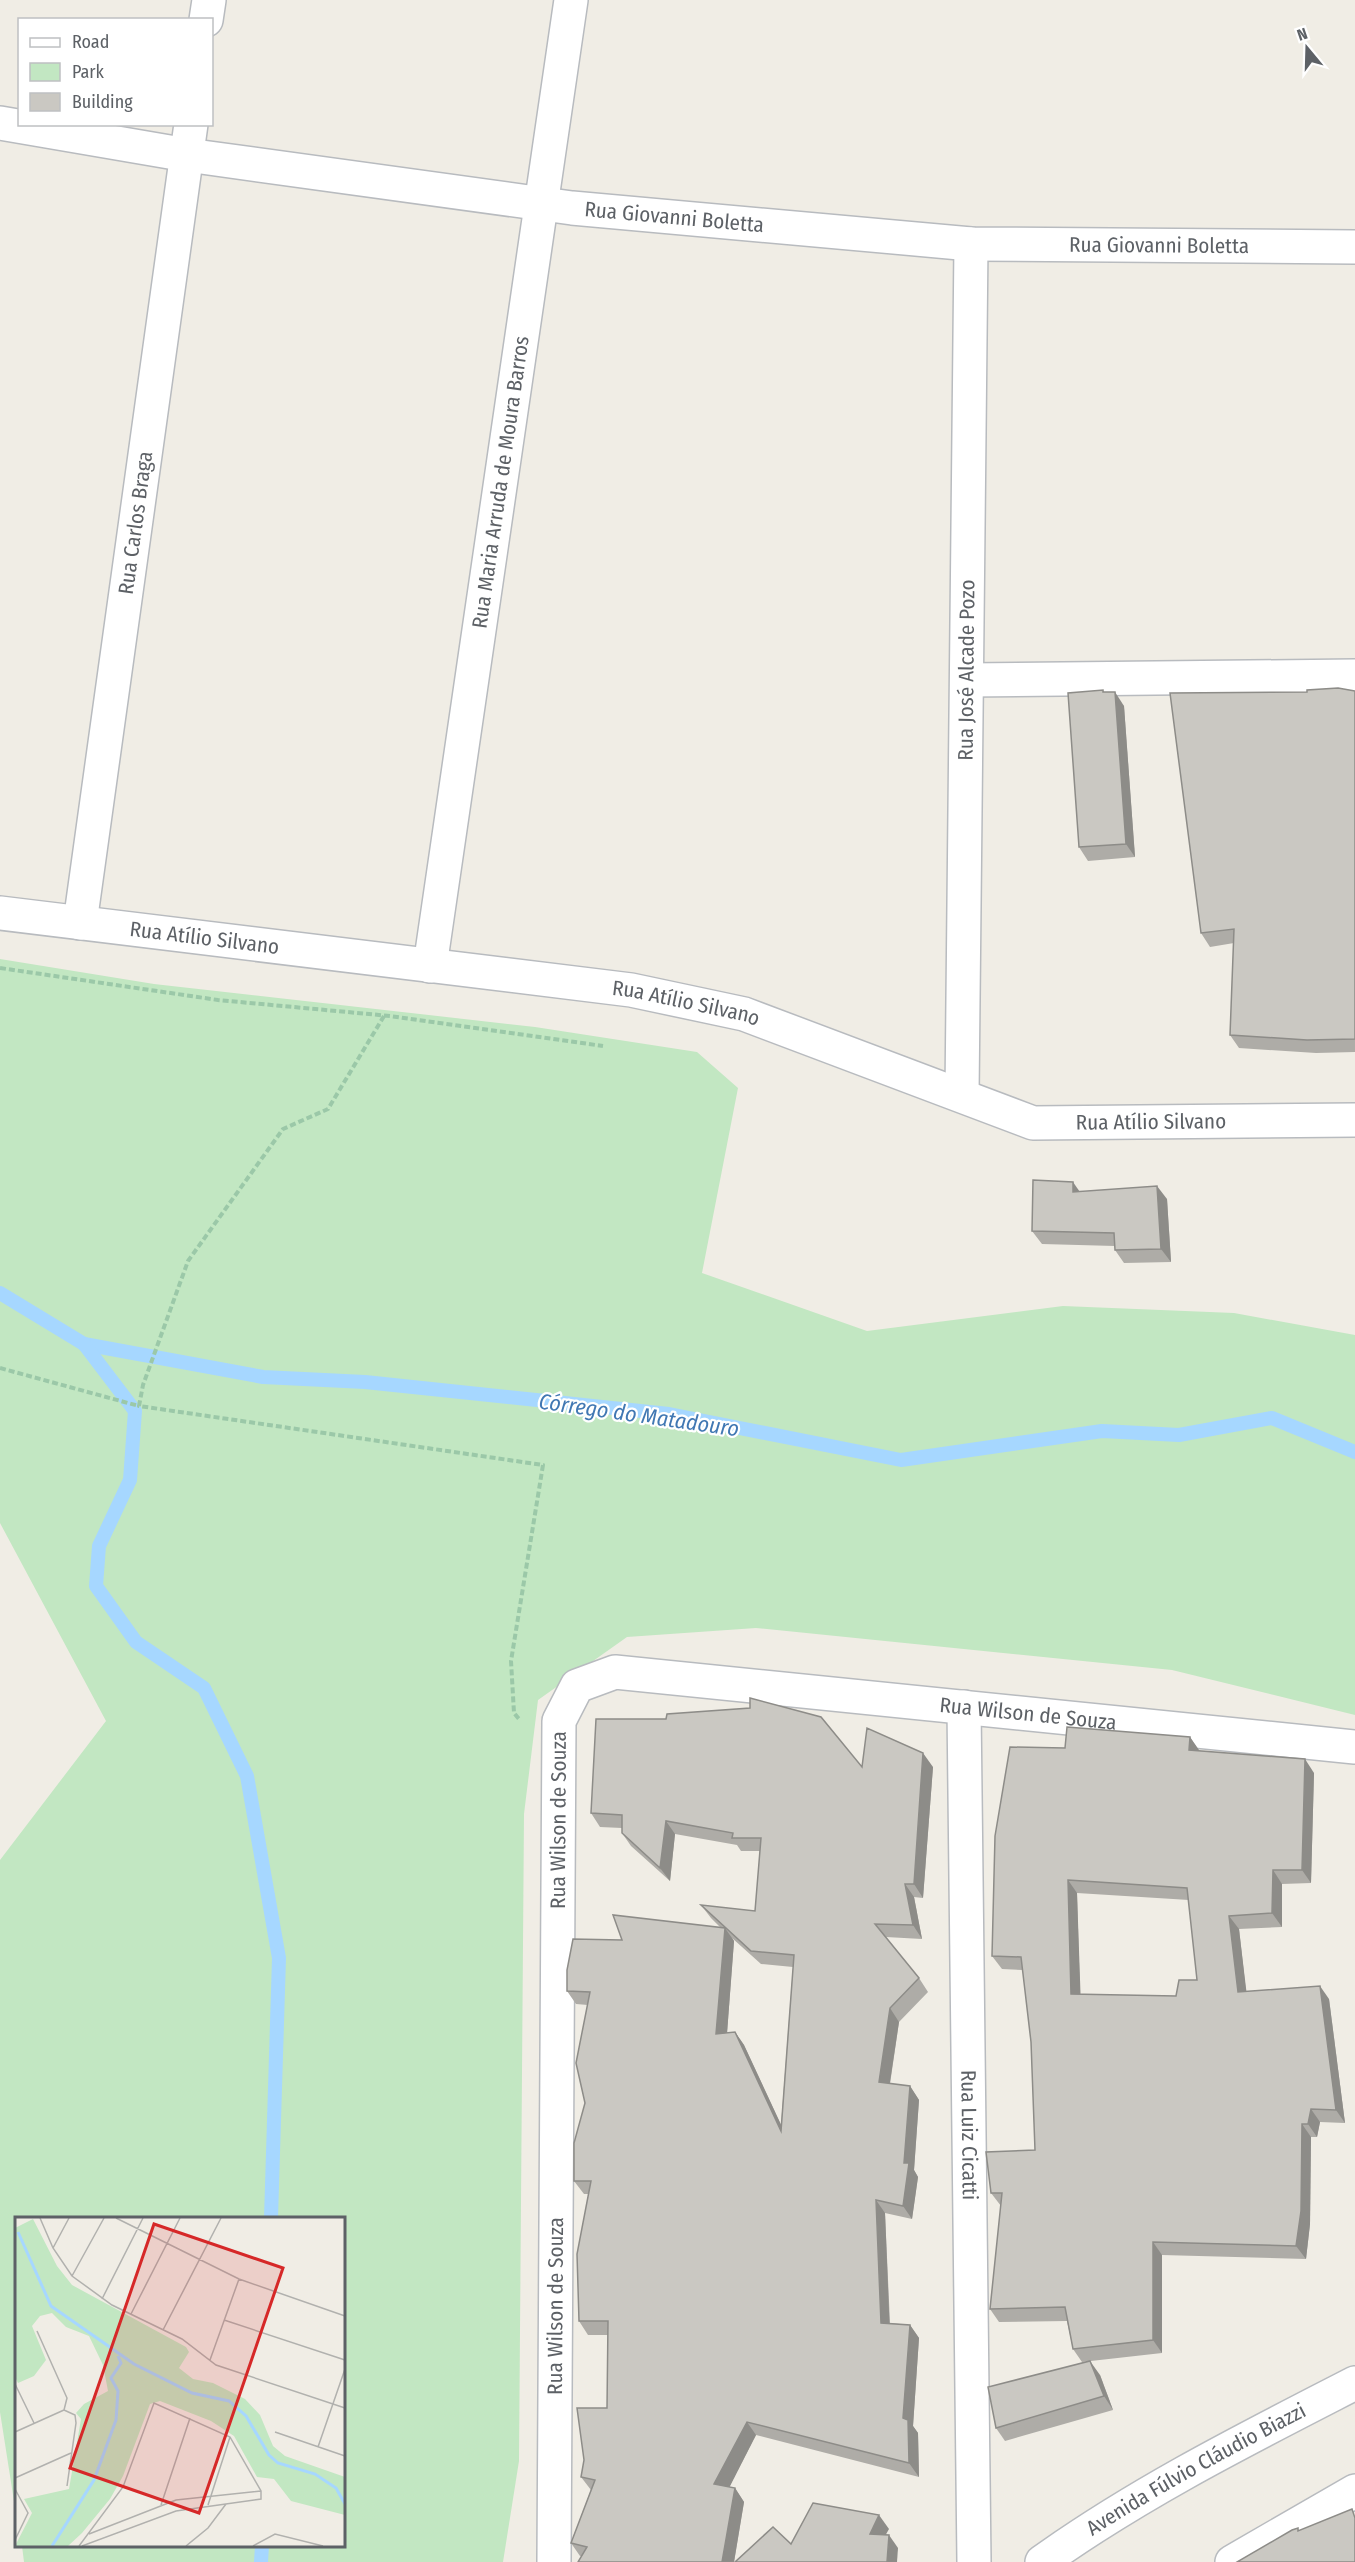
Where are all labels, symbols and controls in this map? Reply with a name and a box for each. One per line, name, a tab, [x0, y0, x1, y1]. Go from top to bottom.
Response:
legend	[18, 18, 213, 126]
north arrow	[1277, 18, 1337, 78]
text: N	[1295, 24, 1310, 45]
text: Road	[72, 31, 109, 53]
text: Park	[72, 61, 105, 83]
text: Building	[72, 91, 133, 113]
street label: Rua Giovanni Boletta	[583, 196, 765, 238]
street label: Rua Giovanni Boletta	[1069, 232, 1249, 259]
street label: Rua Maria Arruda de Moura Barros	[466, 334, 535, 630]
street label: Rua Carlos Braga	[113, 450, 158, 596]
street label: Rua José Alcade Pozo	[953, 579, 980, 761]
street label: Rua Atílio Silvano	[128, 916, 281, 960]
street label: Rua Atílio Silvano	[611, 975, 764, 1032]
street label: Rua Atílio Silvano	[1076, 1108, 1226, 1136]
water label: Córrego do Matadouro	[537, 1388, 741, 1442]
street label: Rua Wilson de Souza	[938, 1692, 1118, 1736]
street label: Rua Wilson de Souza	[545, 1731, 572, 1909]
street label: Rua Luiz Cicatti	[955, 2070, 983, 2200]
inset map	[15, 2217, 345, 2547]
street label: Rua Wilson de Souza	[542, 2217, 569, 2395]
street label: Avenida Fúlvio Cláudio Biazzi	[1081, 2398, 1310, 2541]

